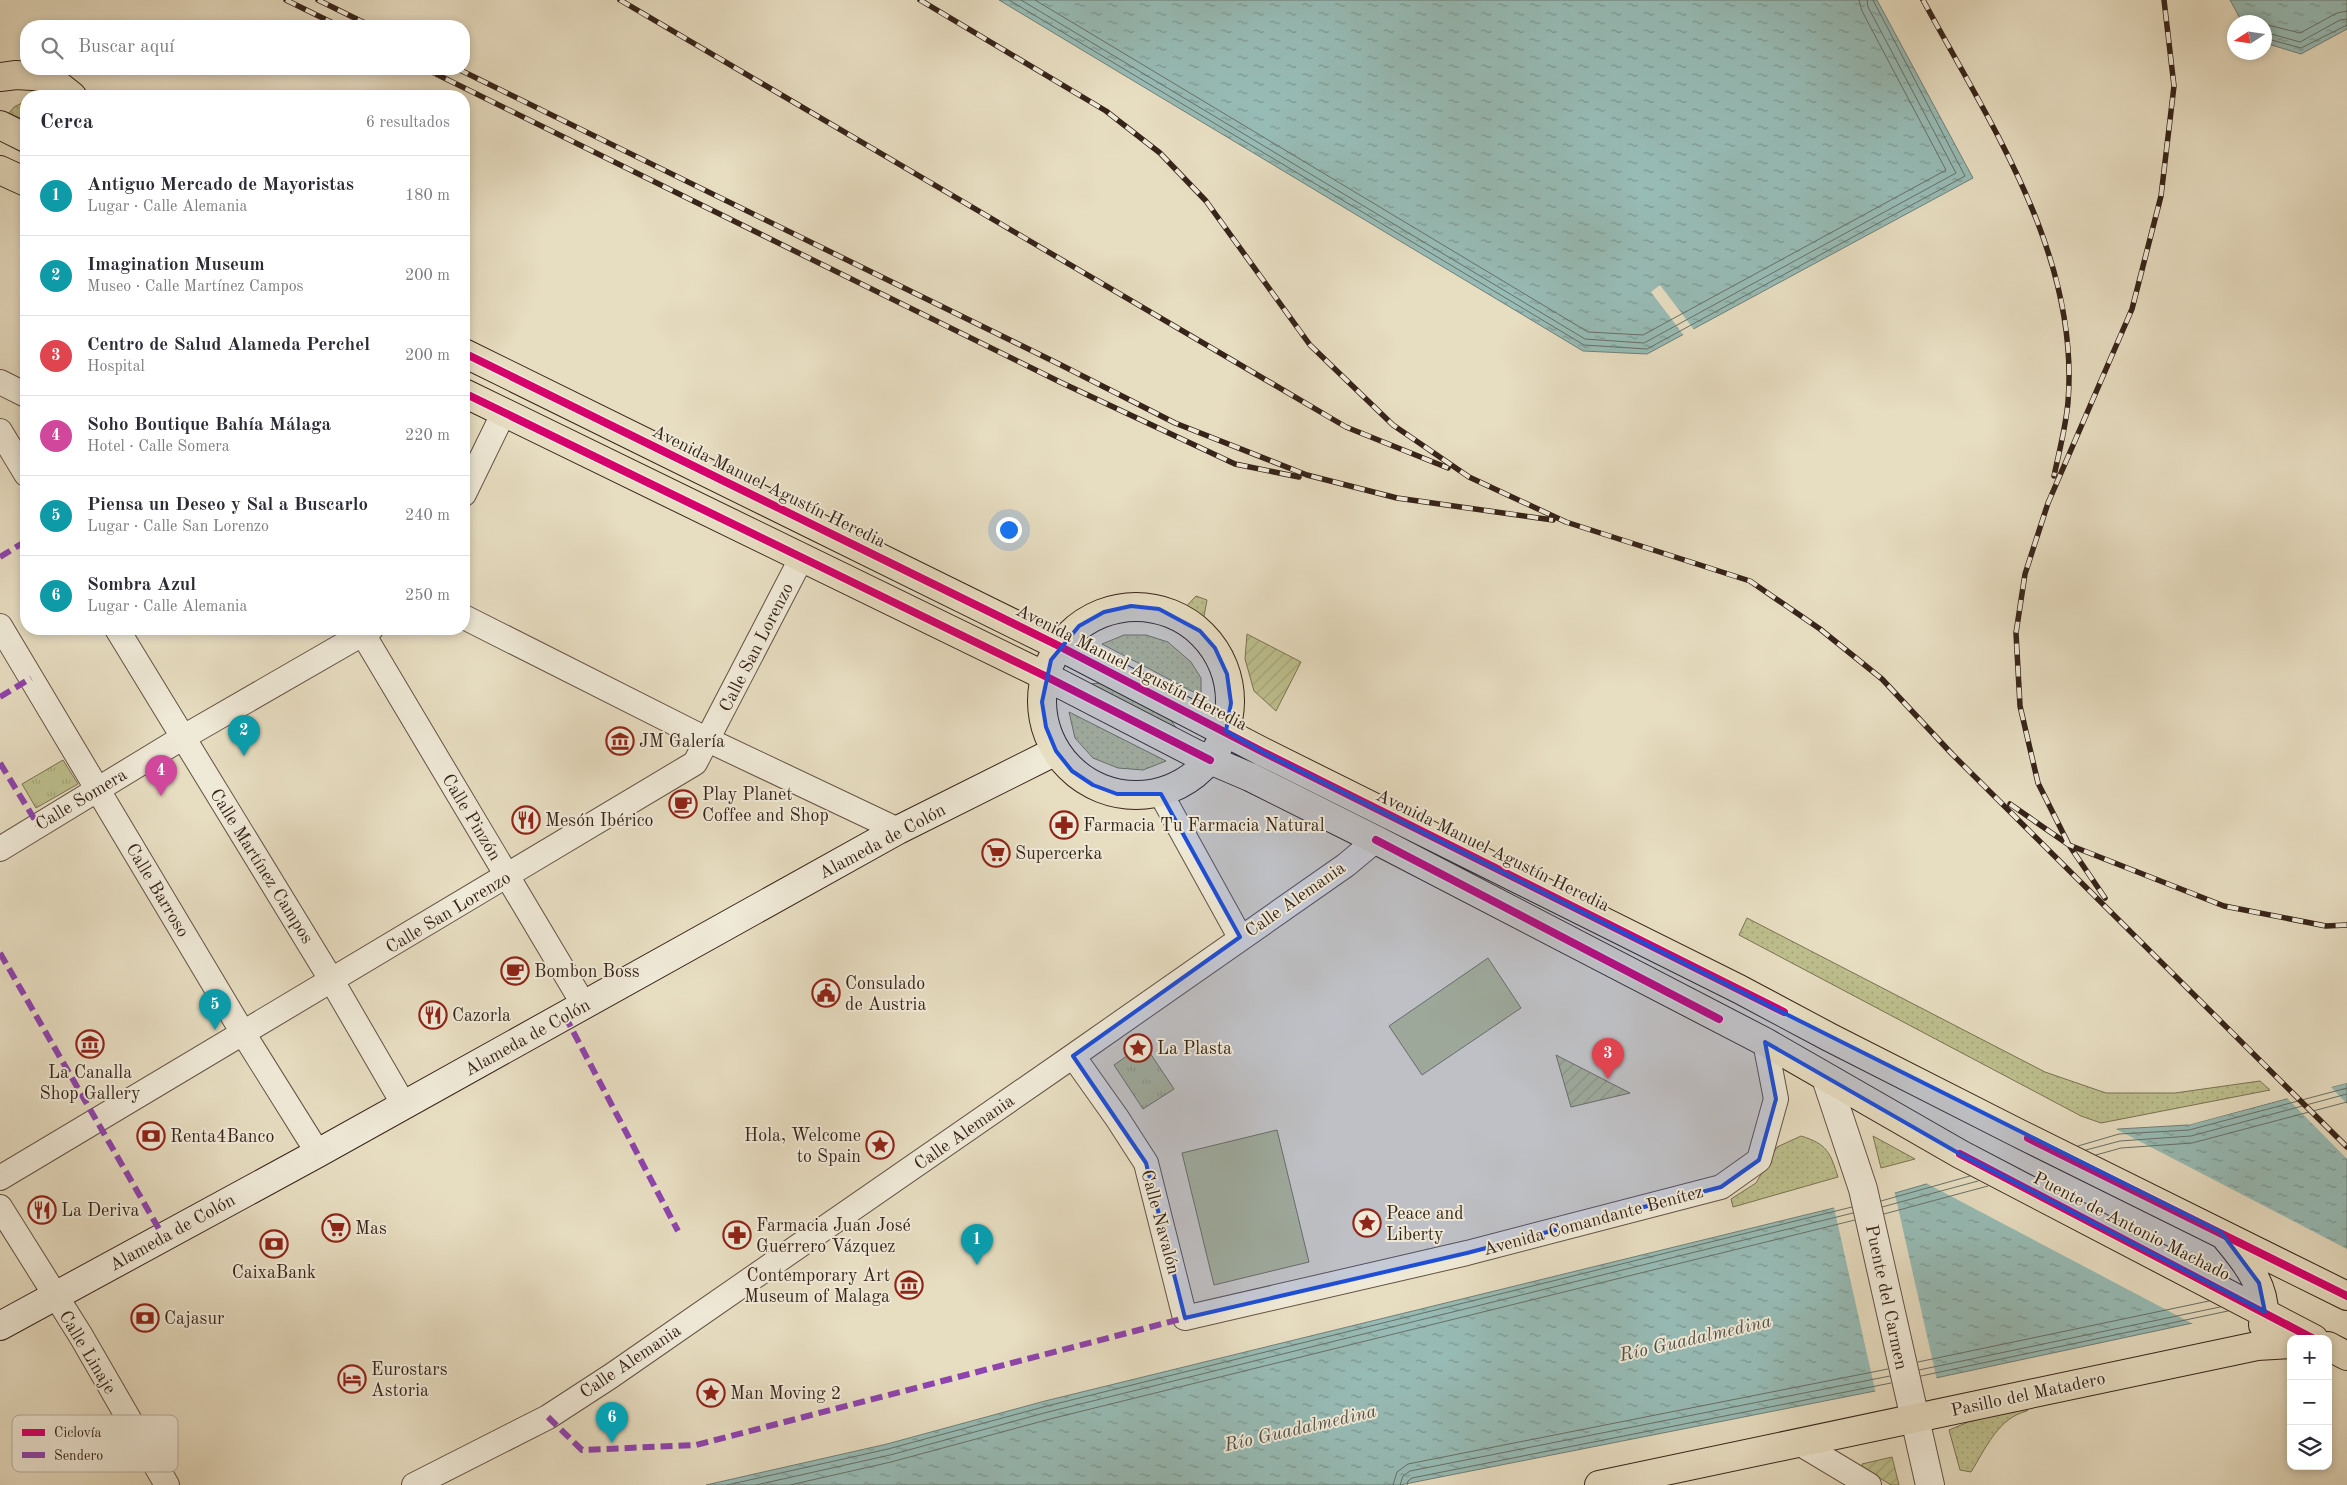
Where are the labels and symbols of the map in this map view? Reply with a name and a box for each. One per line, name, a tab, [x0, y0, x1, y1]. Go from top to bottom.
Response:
north arrow	[2227, 15, 2272, 60]
street label: Avenida Manuel Agustín Heredia	[649, 422, 888, 551]
your location	[996, 517, 1022, 543]
street label: Calle San Lorenzo	[717, 580, 797, 715]
street label: Avenida Manuel Agustín Heredia	[1013, 602, 1250, 734]
pin: 2	[228, 715, 260, 756]
museum icon: JM Galería	[605, 726, 635, 756]
place label: JM Galería	[639, 733, 725, 751]
pin: 4	[145, 755, 177, 796]
street label: Calle Somera	[33, 766, 130, 834]
street label: Calle Pinzón	[438, 771, 504, 864]
street label: Calle Martínez Campos	[206, 786, 316, 947]
place label: Play Planet Coffee and Shop	[702, 786, 829, 825]
street label: Avenida Manuel Agustín Heredia	[1373, 786, 1612, 915]
cafe icon: Play Planet Coffee and Shop	[668, 789, 698, 819]
street label: Alameda de Colón	[816, 801, 949, 883]
restaurant icon: Mesón Ibérico	[511, 805, 541, 835]
pharmacy icon: Farmacia Tu Farmacia Natural	[1049, 810, 1079, 840]
place label: Mesón Ibérico	[545, 812, 654, 830]
place label: Farmacia Tu Farmacia Natural	[1083, 817, 1325, 835]
supermarket icon: Supercerka	[981, 838, 1011, 868]
street label: Calle Barroso	[122, 841, 192, 941]
place label: Supercerka	[1015, 845, 1103, 863]
street label: Calle Alemania	[1242, 859, 1349, 941]
street label: Calle San Lorenzo	[383, 869, 514, 957]
cafe icon: Bombon Boss	[500, 956, 530, 986]
place label: Bombon Boss	[534, 963, 640, 981]
place label: Consulado de Austria	[845, 975, 926, 1014]
public building icon: Consulado de Austria	[811, 978, 841, 1008]
pin: 5	[199, 989, 231, 1030]
street label: Alameda de Colón	[462, 996, 594, 1080]
restaurant icon: Cazorla	[418, 1000, 448, 1030]
place label: Cazorla	[452, 1007, 511, 1025]
museum icon: La Canalla Shop Gallery	[75, 1029, 105, 1059]
place icon: La Plasta	[1123, 1033, 1153, 1063]
pin: 3	[1592, 1038, 1624, 1079]
place label: La Plasta	[1157, 1040, 1232, 1058]
place label: La Canalla Shop Gallery	[39, 1064, 141, 1103]
street label: Calle Alemania	[911, 1092, 1018, 1174]
bank icon: Renta4Banco	[136, 1121, 166, 1151]
place label: Hola, Welcome to Spain	[744, 1127, 861, 1166]
place label: Renta4Banco	[170, 1128, 274, 1146]
place icon: Hola, Welcome to Spain	[865, 1130, 895, 1160]
street label: Calle Navalón	[1137, 1168, 1183, 1277]
street label: Puente de Antonio Machado	[2030, 1169, 2233, 1284]
street label: Avenida Comandante Benítez	[1481, 1183, 1705, 1259]
street label: Alameda de Colón	[107, 1191, 239, 1275]
restaurant icon: La Deriva	[27, 1195, 57, 1225]
place label: La Deriva	[61, 1202, 140, 1220]
place label: Peace and Liberty	[1386, 1205, 1464, 1244]
place icon: Peace and Liberty	[1352, 1208, 1382, 1238]
supermarket icon: Mas	[321, 1213, 351, 1243]
place label: Farmacia Juan José Guerrero Vázquez	[756, 1217, 911, 1256]
place label: Mas	[355, 1220, 387, 1238]
pharmacy icon: Farmacia Juan José Guerrero Vázquez	[722, 1220, 752, 1250]
street label: Puente del Carmen	[1862, 1223, 1910, 1372]
pin: 1	[961, 1224, 993, 1265]
bank icon: CaixaBank	[259, 1229, 289, 1259]
place label: CaixaBank	[232, 1264, 316, 1282]
place label: Contemporary Art Museum of Malaga	[744, 1267, 890, 1306]
museum icon: Contemporary Art Museum of Malaga	[894, 1270, 924, 1300]
bank icon: Cajasur	[130, 1303, 160, 1333]
street label: Calle Linaje	[55, 1308, 119, 1397]
place label: Cajasur	[164, 1310, 225, 1328]
water label: Río Guadalmedina	[1617, 1313, 1773, 1366]
street label: Calle Alemania	[577, 1321, 684, 1402]
place label: Eurostars Astoria	[371, 1361, 448, 1400]
hotel icon: Eurostars Astoria	[337, 1364, 367, 1394]
street label: Pasillo del Matadero	[1949, 1370, 2107, 1420]
place icon: Man Moving 2	[696, 1378, 726, 1408]
place label: Man Moving 2	[730, 1385, 841, 1403]
pin: 6	[596, 1402, 628, 1443]
water label: Río Guadalmedina	[1222, 1403, 1378, 1456]
legend	[12, 1415, 178, 1472]
text: Ciclovía	[54, 1426, 102, 1440]
text: Sendero	[54, 1449, 103, 1463]

